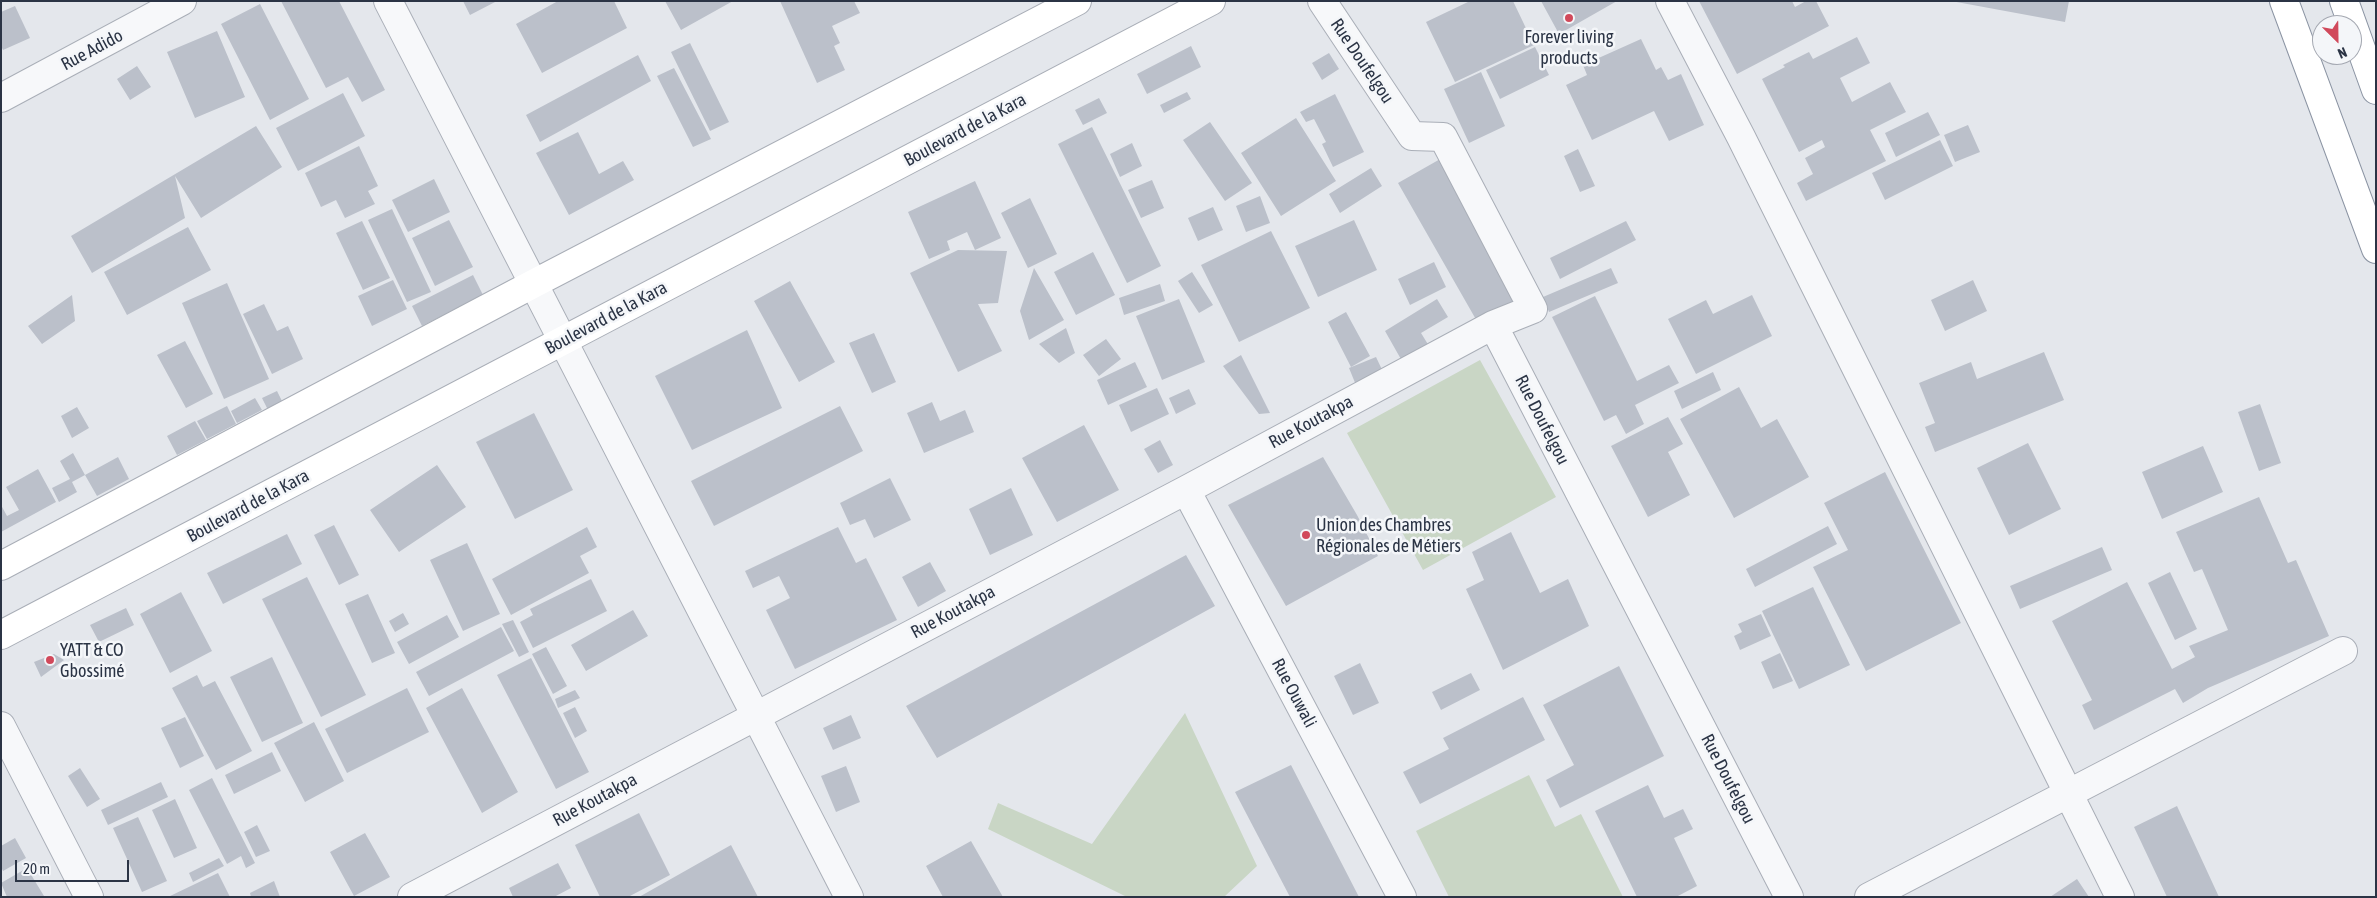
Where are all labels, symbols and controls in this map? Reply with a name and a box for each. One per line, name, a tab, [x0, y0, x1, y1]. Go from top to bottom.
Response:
marker: Forever living products	[1563, 12, 1575, 24]
street label: Rue Doufelgou	[1326, 14, 1398, 108]
north arrow	[2312, 15, 2362, 65]
street label: Rue Adido	[57, 25, 127, 75]
place label: Forever living products	[1525, 26, 1613, 68]
text: N	[2336, 44, 2349, 62]
street label: Boulevard de la Kara	[900, 89, 1030, 171]
street label: Boulevard de la Kara	[541, 277, 671, 359]
street label: Rue Doufelgou	[1510, 372, 1574, 468]
street label: Rue Koutakpa	[1265, 391, 1357, 453]
street label: Boulevard de la Kara	[183, 465, 313, 547]
place label: Union des Chambres Régionales de Métiers	[1316, 514, 1461, 556]
marker: Union des Chambres Régionales de Métiers	[1300, 529, 1312, 541]
street label: Rue Koutakpa	[907, 581, 999, 643]
place label: YATT & CO Gbossimé	[60, 639, 125, 682]
marker: YATT & CO Gbossimé	[44, 654, 56, 666]
street label: Rue Ouwali	[1267, 655, 1321, 731]
street label: Rue Doufelgou	[1696, 731, 1760, 827]
street label: Rue Koutakpa	[549, 769, 641, 831]
scale bar	[18, 850, 131, 882]
text: 20 m	[23, 860, 50, 877]

